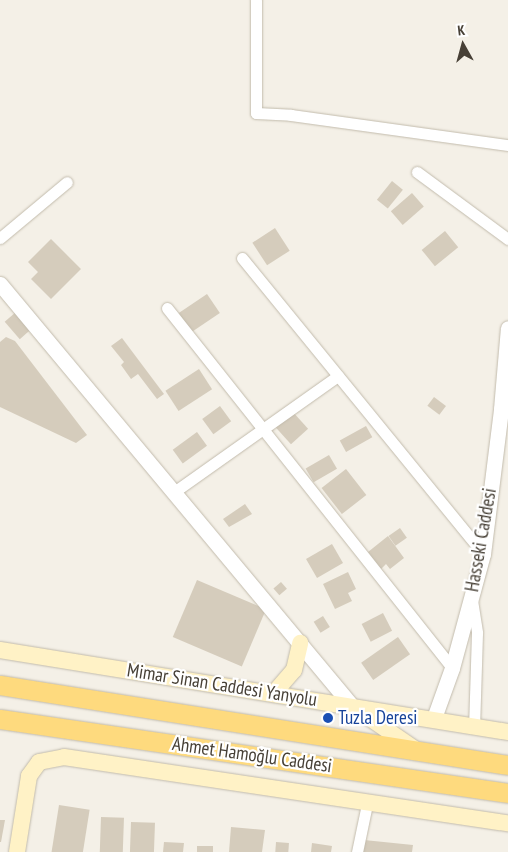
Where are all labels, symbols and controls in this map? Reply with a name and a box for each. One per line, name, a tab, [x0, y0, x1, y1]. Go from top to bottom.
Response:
north arrow	[438, 20, 488, 70]
text: K	[456, 21, 466, 39]
street label: Hasseki Caddesi	[461, 486, 501, 594]
street label: Mimar Sinan Caddesi Yanyolu	[125, 659, 319, 711]
place label: Tuzla Deresi	[338, 707, 417, 729]
marker: Tuzla Deresi	[322, 712, 334, 724]
street label: Ahmet Hamoğlu Caddesi	[171, 733, 333, 777]

